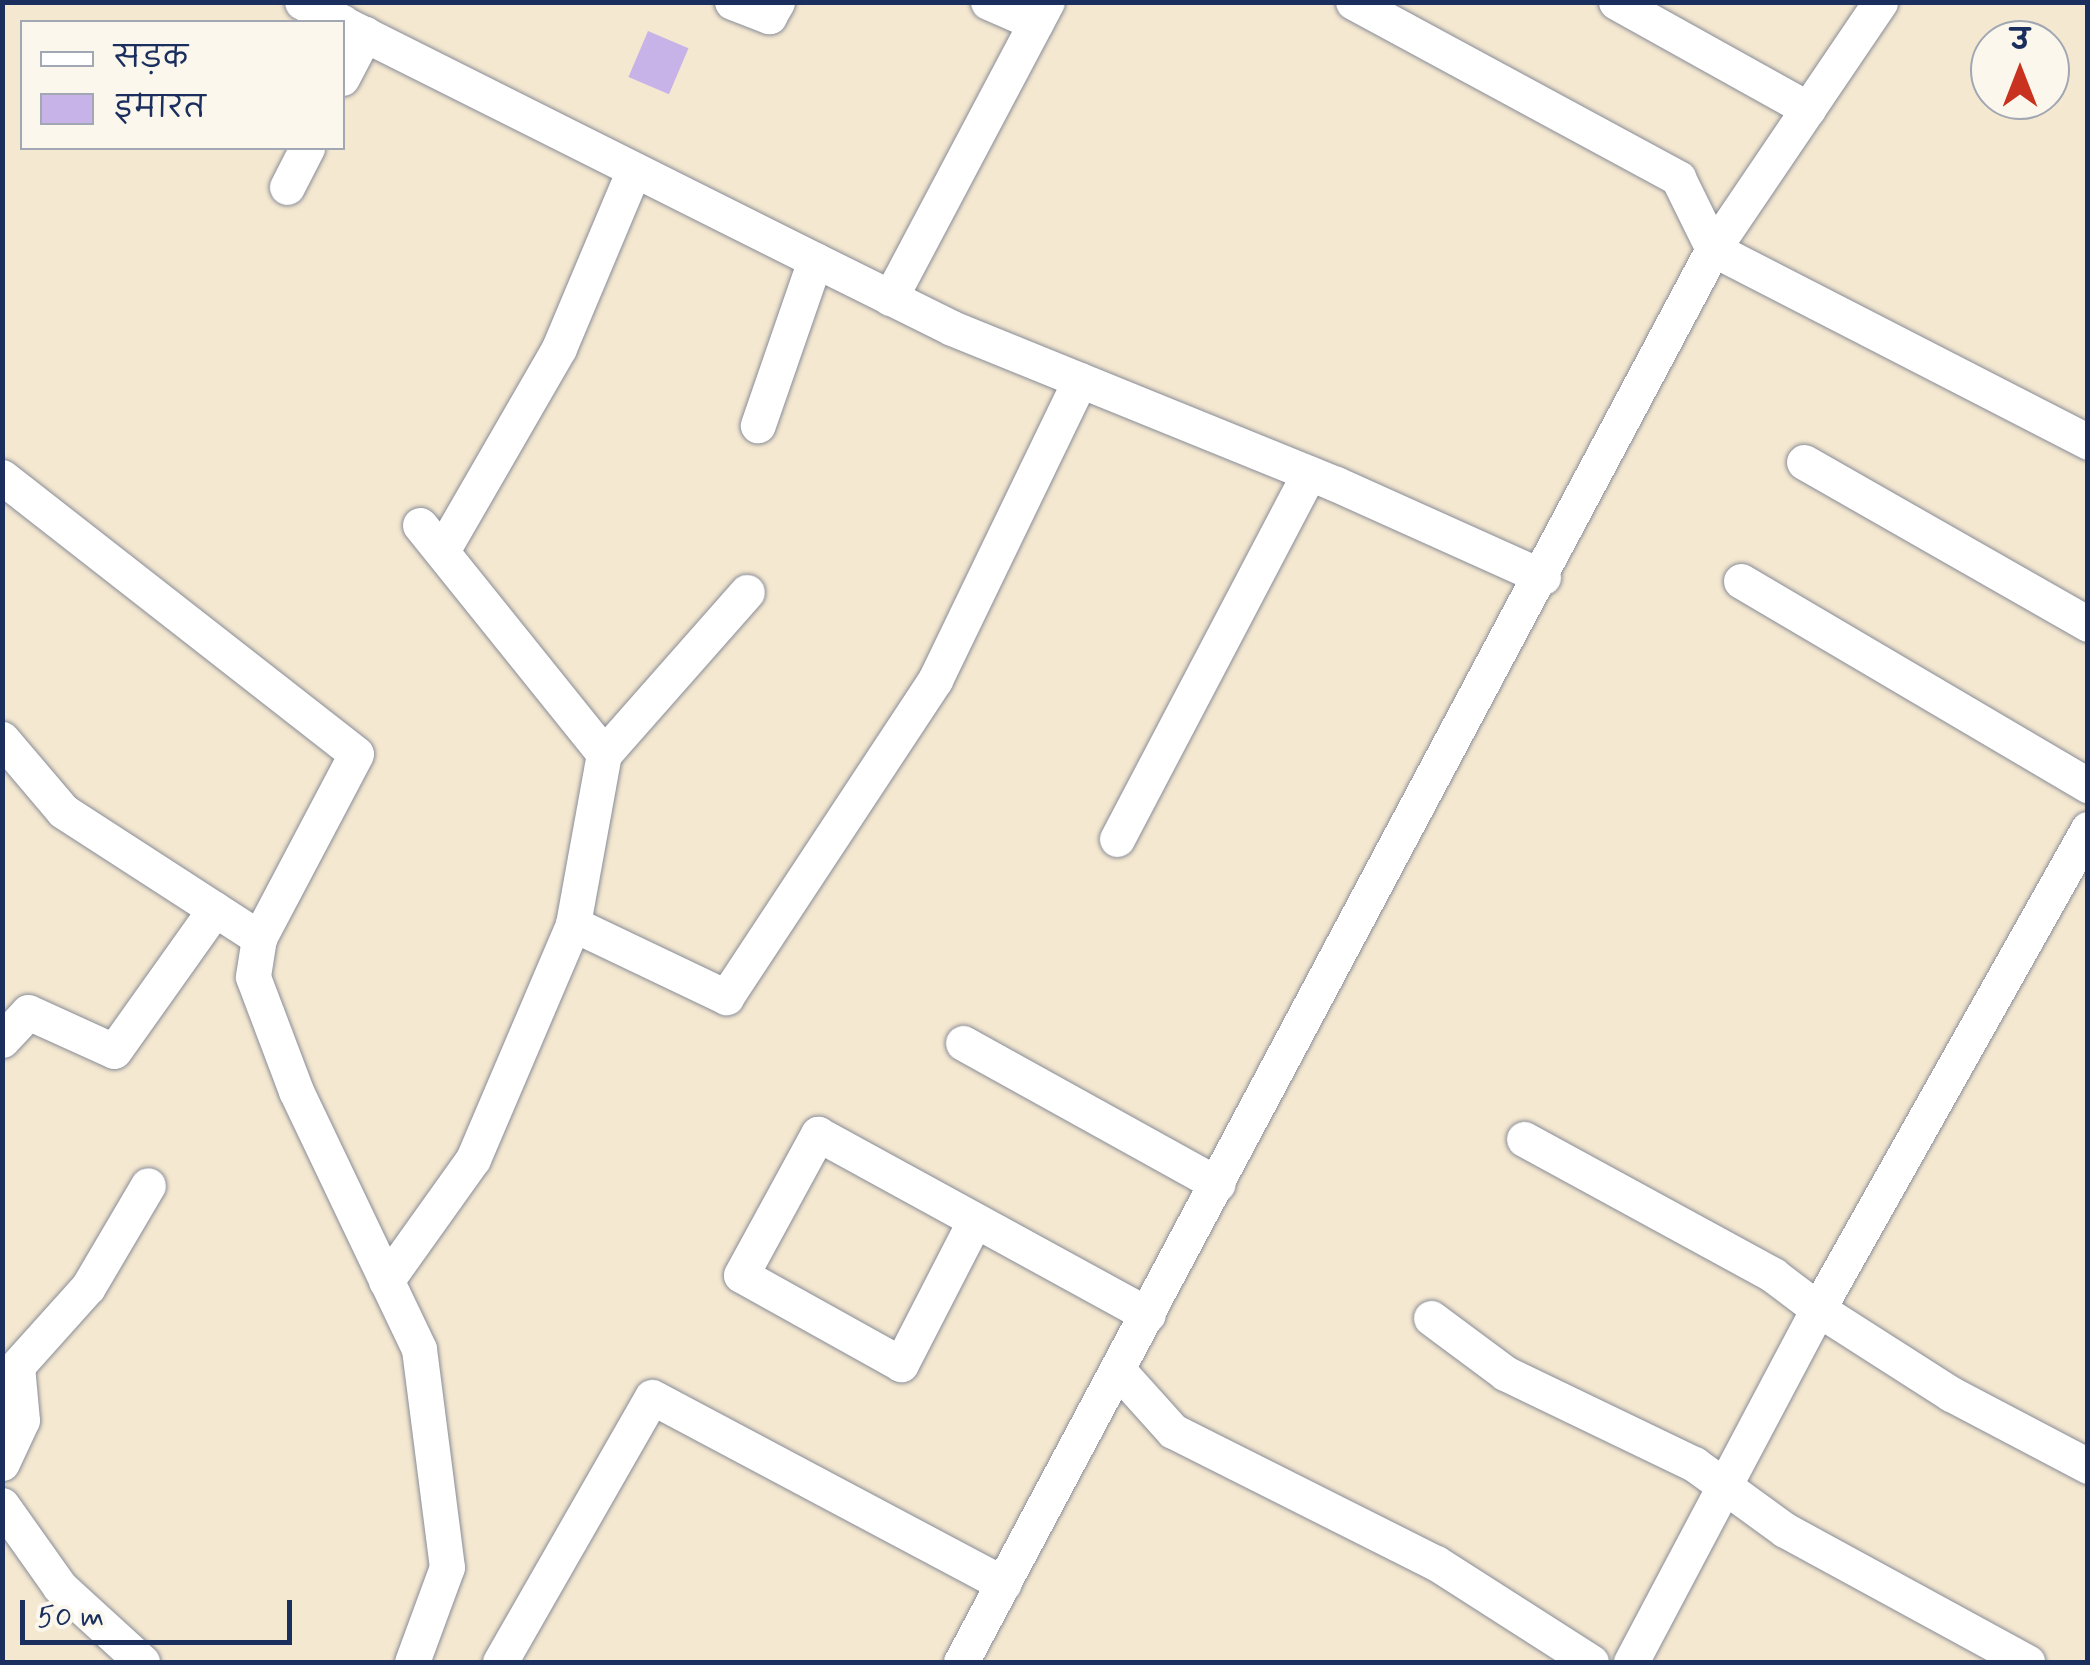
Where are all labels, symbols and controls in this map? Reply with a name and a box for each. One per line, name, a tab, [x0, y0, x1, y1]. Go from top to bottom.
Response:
legend	[20, 20, 345, 150]
north arrow	[1970, 20, 2070, 120]
text: उ	[2011, 23, 2029, 60]
text: सड़क	[114, 39, 188, 78]
text: इमारत	[114, 89, 206, 128]
scale bar	[25, 1580, 298, 1642]
text: 50 m	[37, 1598, 104, 1637]

